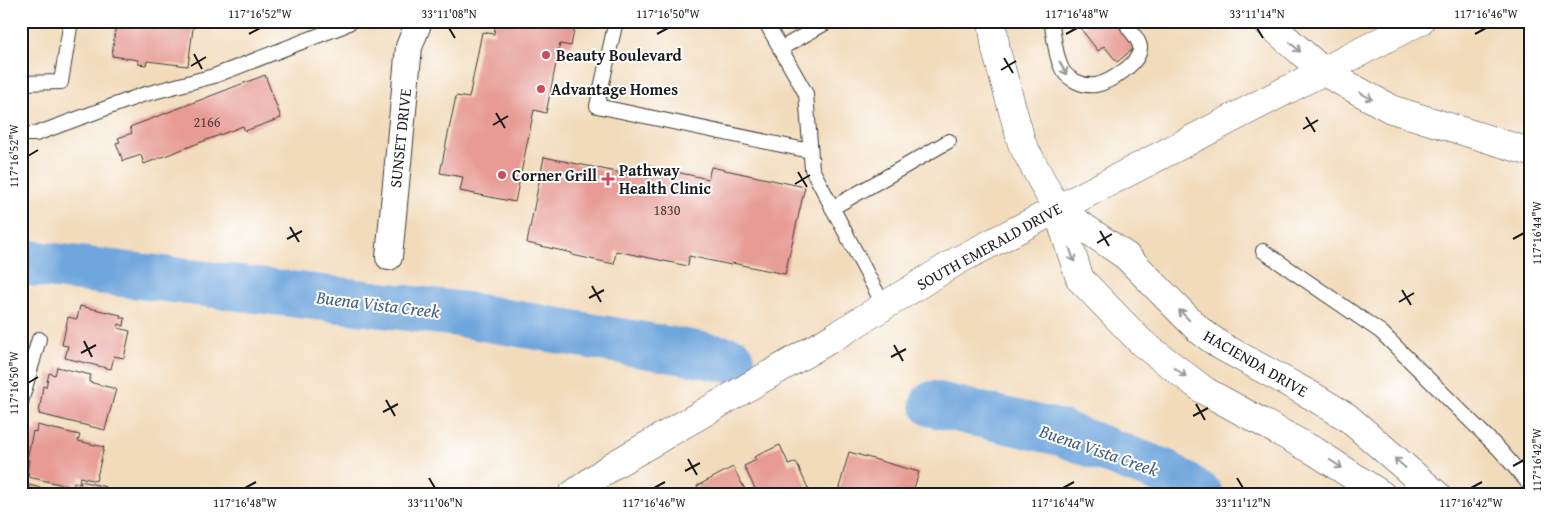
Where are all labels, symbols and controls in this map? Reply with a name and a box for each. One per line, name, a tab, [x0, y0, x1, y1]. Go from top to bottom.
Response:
text: 117°16'52"W	[228, 5, 292, 22]
text: 33°11'08"N	[421, 5, 477, 22]
text: 117°16'50"W	[636, 5, 700, 22]
text: 117°16'48"W	[1045, 5, 1109, 22]
text: 33°11'14"N	[1229, 5, 1285, 22]
text: 117°16'46"W	[1454, 5, 1518, 22]
one-way arrow	[1289, 41, 1302, 52]
place label: Beauty Boulevard	[556, 43, 683, 67]
marker: Beauty Boulevard	[540, 49, 552, 61]
one-way arrow	[1058, 60, 1068, 75]
place label: Advantage Homes	[551, 77, 678, 101]
marker: Advantage Homes	[535, 83, 547, 95]
street label: SUNSET DRIVE	[383, 87, 417, 189]
one-way arrow	[1359, 91, 1374, 101]
house number: 2166	[194, 112, 221, 132]
text: 117°16'52"W	[5, 124, 22, 188]
place label: Pathway Health Clinic	[619, 158, 712, 200]
place label: Corner Grill	[512, 163, 597, 187]
marker: Corner Grill	[496, 169, 508, 181]
marker: Pathway Health Clinic	[601, 172, 615, 186]
street label: SOUTH EMERALD DRIVE	[912, 196, 1066, 296]
house number: 1830	[654, 200, 681, 220]
text: 117°16'44"W	[1528, 201, 1545, 265]
one-way arrow	[1068, 247, 1077, 262]
water label: Buena Vista Creek	[314, 283, 442, 325]
one-way arrow	[1178, 309, 1190, 321]
street label: HACIENDA DRIVE	[1199, 323, 1313, 403]
text: 117°16'50"W	[5, 351, 22, 415]
one-way arrow	[1173, 367, 1186, 378]
water label: Buena Vista Creek	[1035, 417, 1163, 483]
text: 117°16'42"W	[1528, 428, 1545, 492]
one-way arrow	[1394, 457, 1407, 468]
one-way arrow	[1328, 460, 1342, 470]
text: 117°16'48"W	[213, 494, 277, 511]
text: 33°11'06"N	[407, 494, 463, 511]
text: 117°16'46"W	[622, 494, 686, 511]
text: 117°16'44"W	[1031, 494, 1095, 511]
text: 33°11'12"N	[1215, 494, 1271, 511]
text: 117°16'42"W	[1439, 494, 1503, 511]

